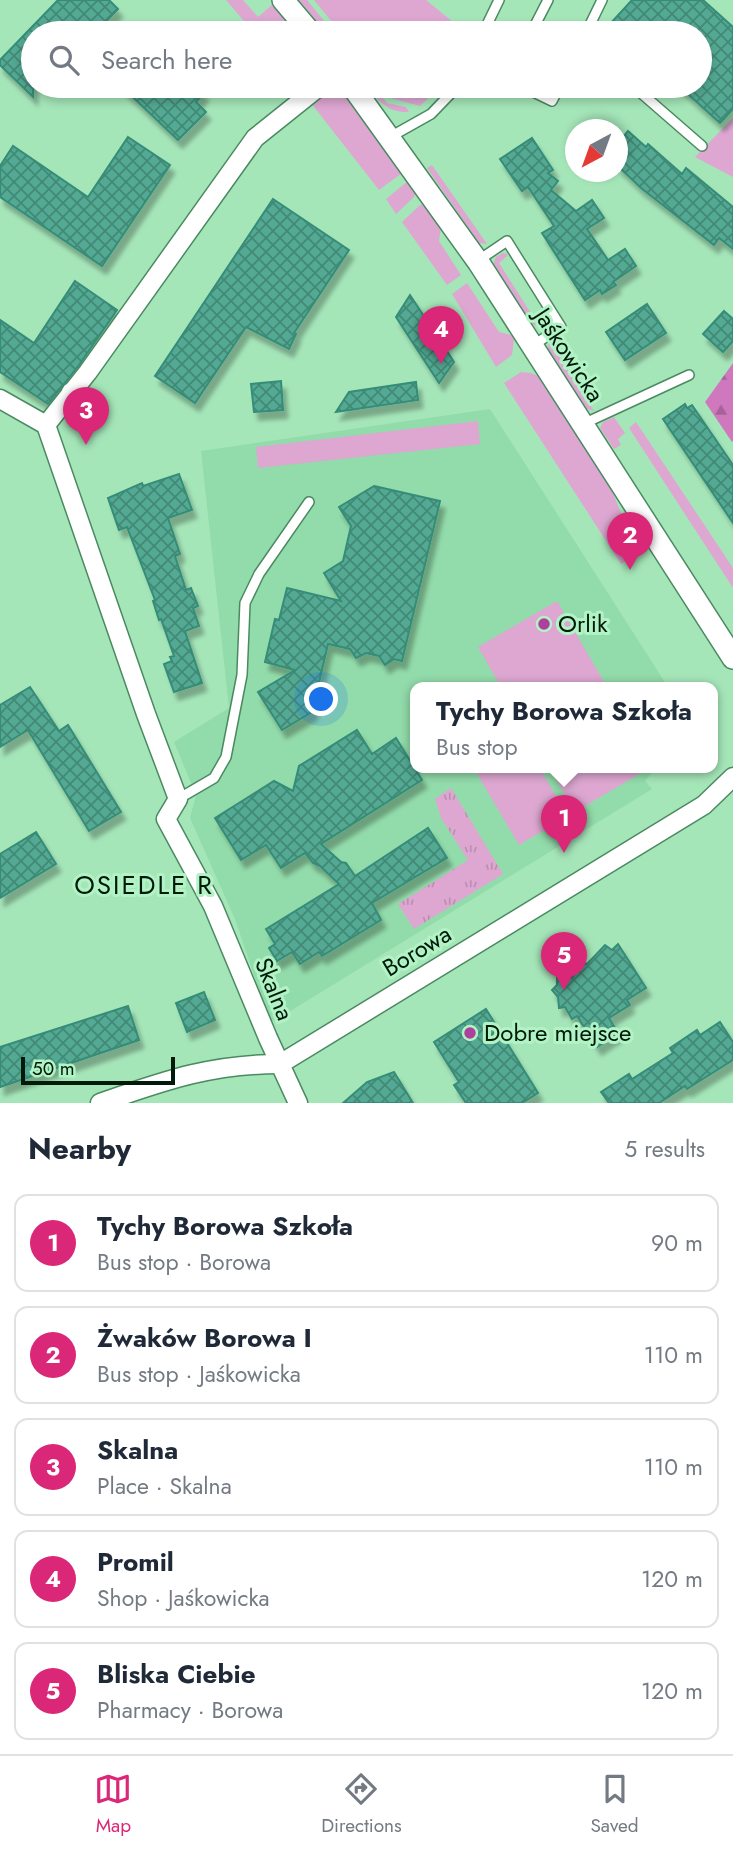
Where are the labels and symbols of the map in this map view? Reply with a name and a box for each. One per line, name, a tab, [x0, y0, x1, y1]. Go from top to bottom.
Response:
north arrow	[565, 119, 628, 182]
street label: Jaśkowicka	[524, 298, 613, 409]
pin: 4	[418, 306, 464, 364]
pin: 3	[63, 387, 109, 445]
pin: 2	[607, 512, 653, 570]
place label: Orlik	[558, 606, 608, 641]
marker: Orlik	[536, 616, 552, 632]
your location	[304, 682, 338, 716]
pin: 1	[541, 795, 587, 853]
district label: OSIEDLE R	[74, 866, 214, 904]
street label: Borowa	[376, 916, 458, 985]
pin: 5	[541, 932, 587, 990]
street label: Skalna	[246, 952, 303, 1025]
place label: Dobre miejsce	[484, 1015, 631, 1050]
marker: Dobre miejsce	[462, 1025, 478, 1041]
scale bar	[21, 1054, 175, 1086]

